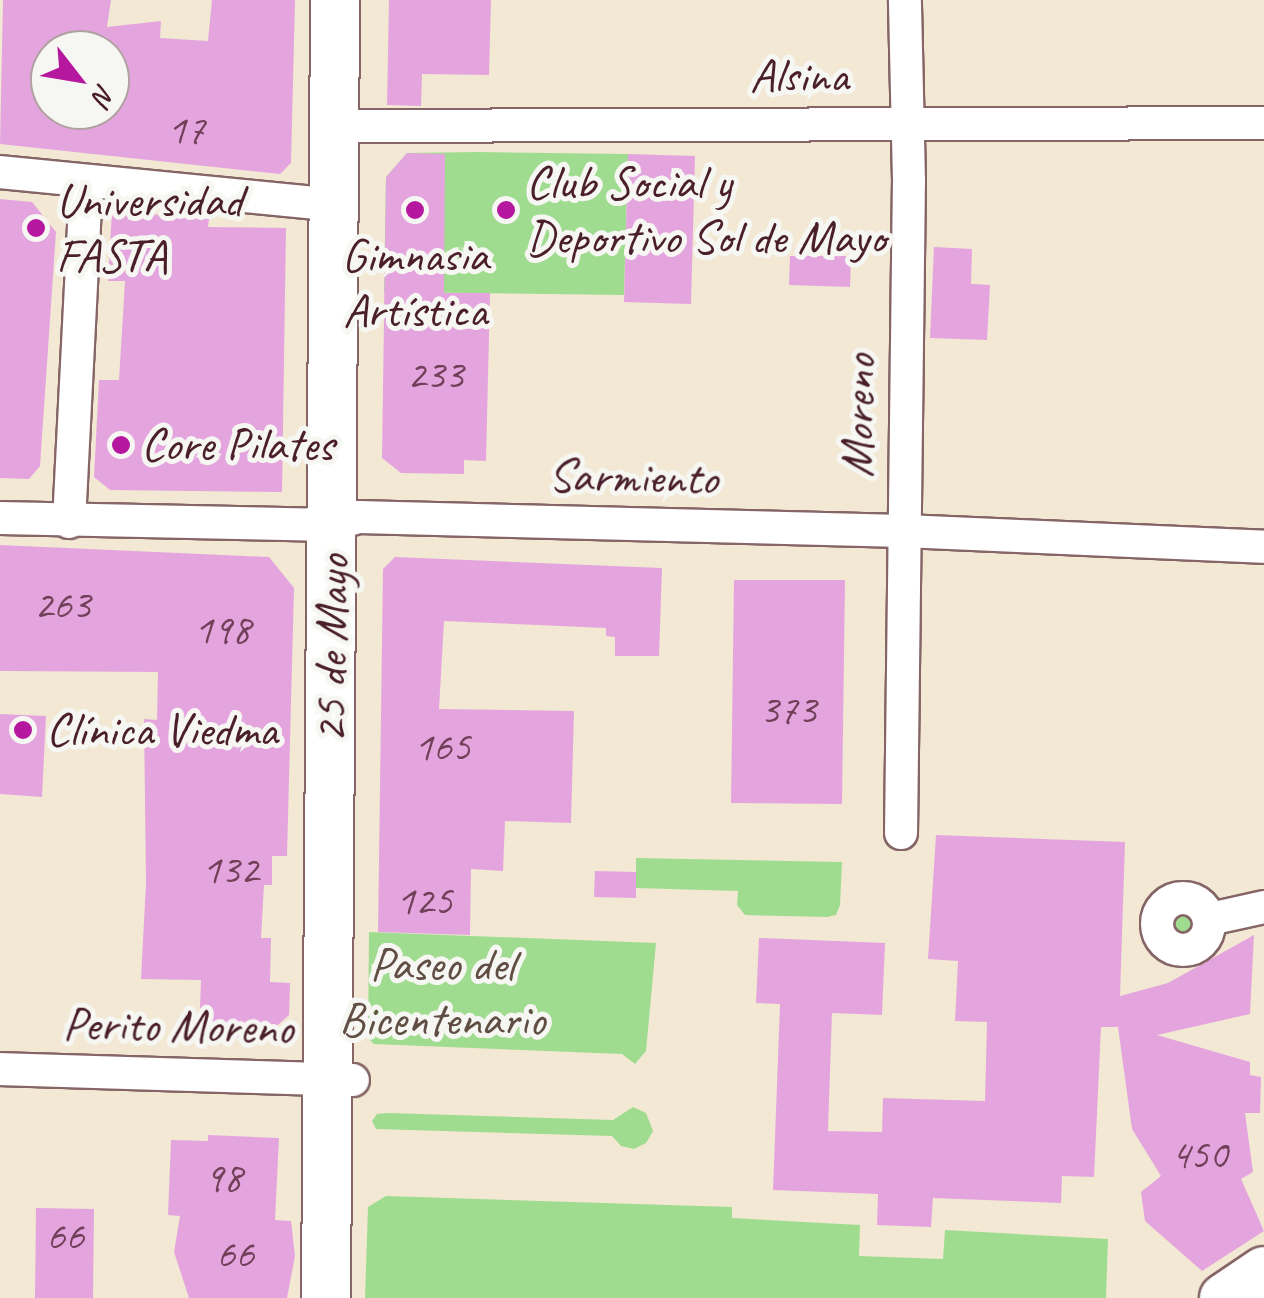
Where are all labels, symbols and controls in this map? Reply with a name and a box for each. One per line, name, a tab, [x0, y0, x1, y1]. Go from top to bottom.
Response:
north arrow	[30, 30, 130, 130]
street label: Alsina	[750, 47, 848, 105]
text: N	[85, 78, 124, 111]
house number: 17	[167, 105, 205, 155]
place label: Club Social y Deportivo Sol de Mayo	[526, 153, 885, 266]
place label: Universidad FASTA	[56, 171, 243, 284]
marker: Gimnasia Artística	[404, 199, 426, 221]
marker: Club Social y Deportivo Sol de Mayo	[495, 199, 517, 221]
marker: Universidad FASTA	[25, 217, 47, 239]
place label: Gimnasia Artística	[342, 226, 488, 339]
house number: 233	[407, 350, 463, 400]
street label: Moreno	[828, 354, 888, 478]
place label: Core Pilates	[141, 416, 332, 474]
marker: Core Pilates	[110, 434, 132, 456]
street label: Sarmiento	[548, 447, 718, 507]
street label: 25 de Mayo	[301, 554, 361, 744]
house number: 263	[34, 580, 90, 630]
house number: 198	[194, 605, 250, 655]
house number: 373	[760, 685, 816, 735]
place label: Clínica Viedma	[46, 701, 280, 759]
marker: Clínica Viedma	[10, 717, 36, 743]
house number: 165	[414, 722, 470, 772]
house number: 132	[202, 845, 258, 895]
house number: 125	[396, 876, 452, 926]
park label: Paseo del Bicentenario	[339, 935, 545, 1048]
street label: Perito Moreno	[62, 995, 294, 1057]
house number: 450	[1171, 1130, 1227, 1180]
house number: 98	[204, 1153, 242, 1203]
house number: 66	[46, 1211, 84, 1261]
house number: 66	[216, 1229, 254, 1279]

